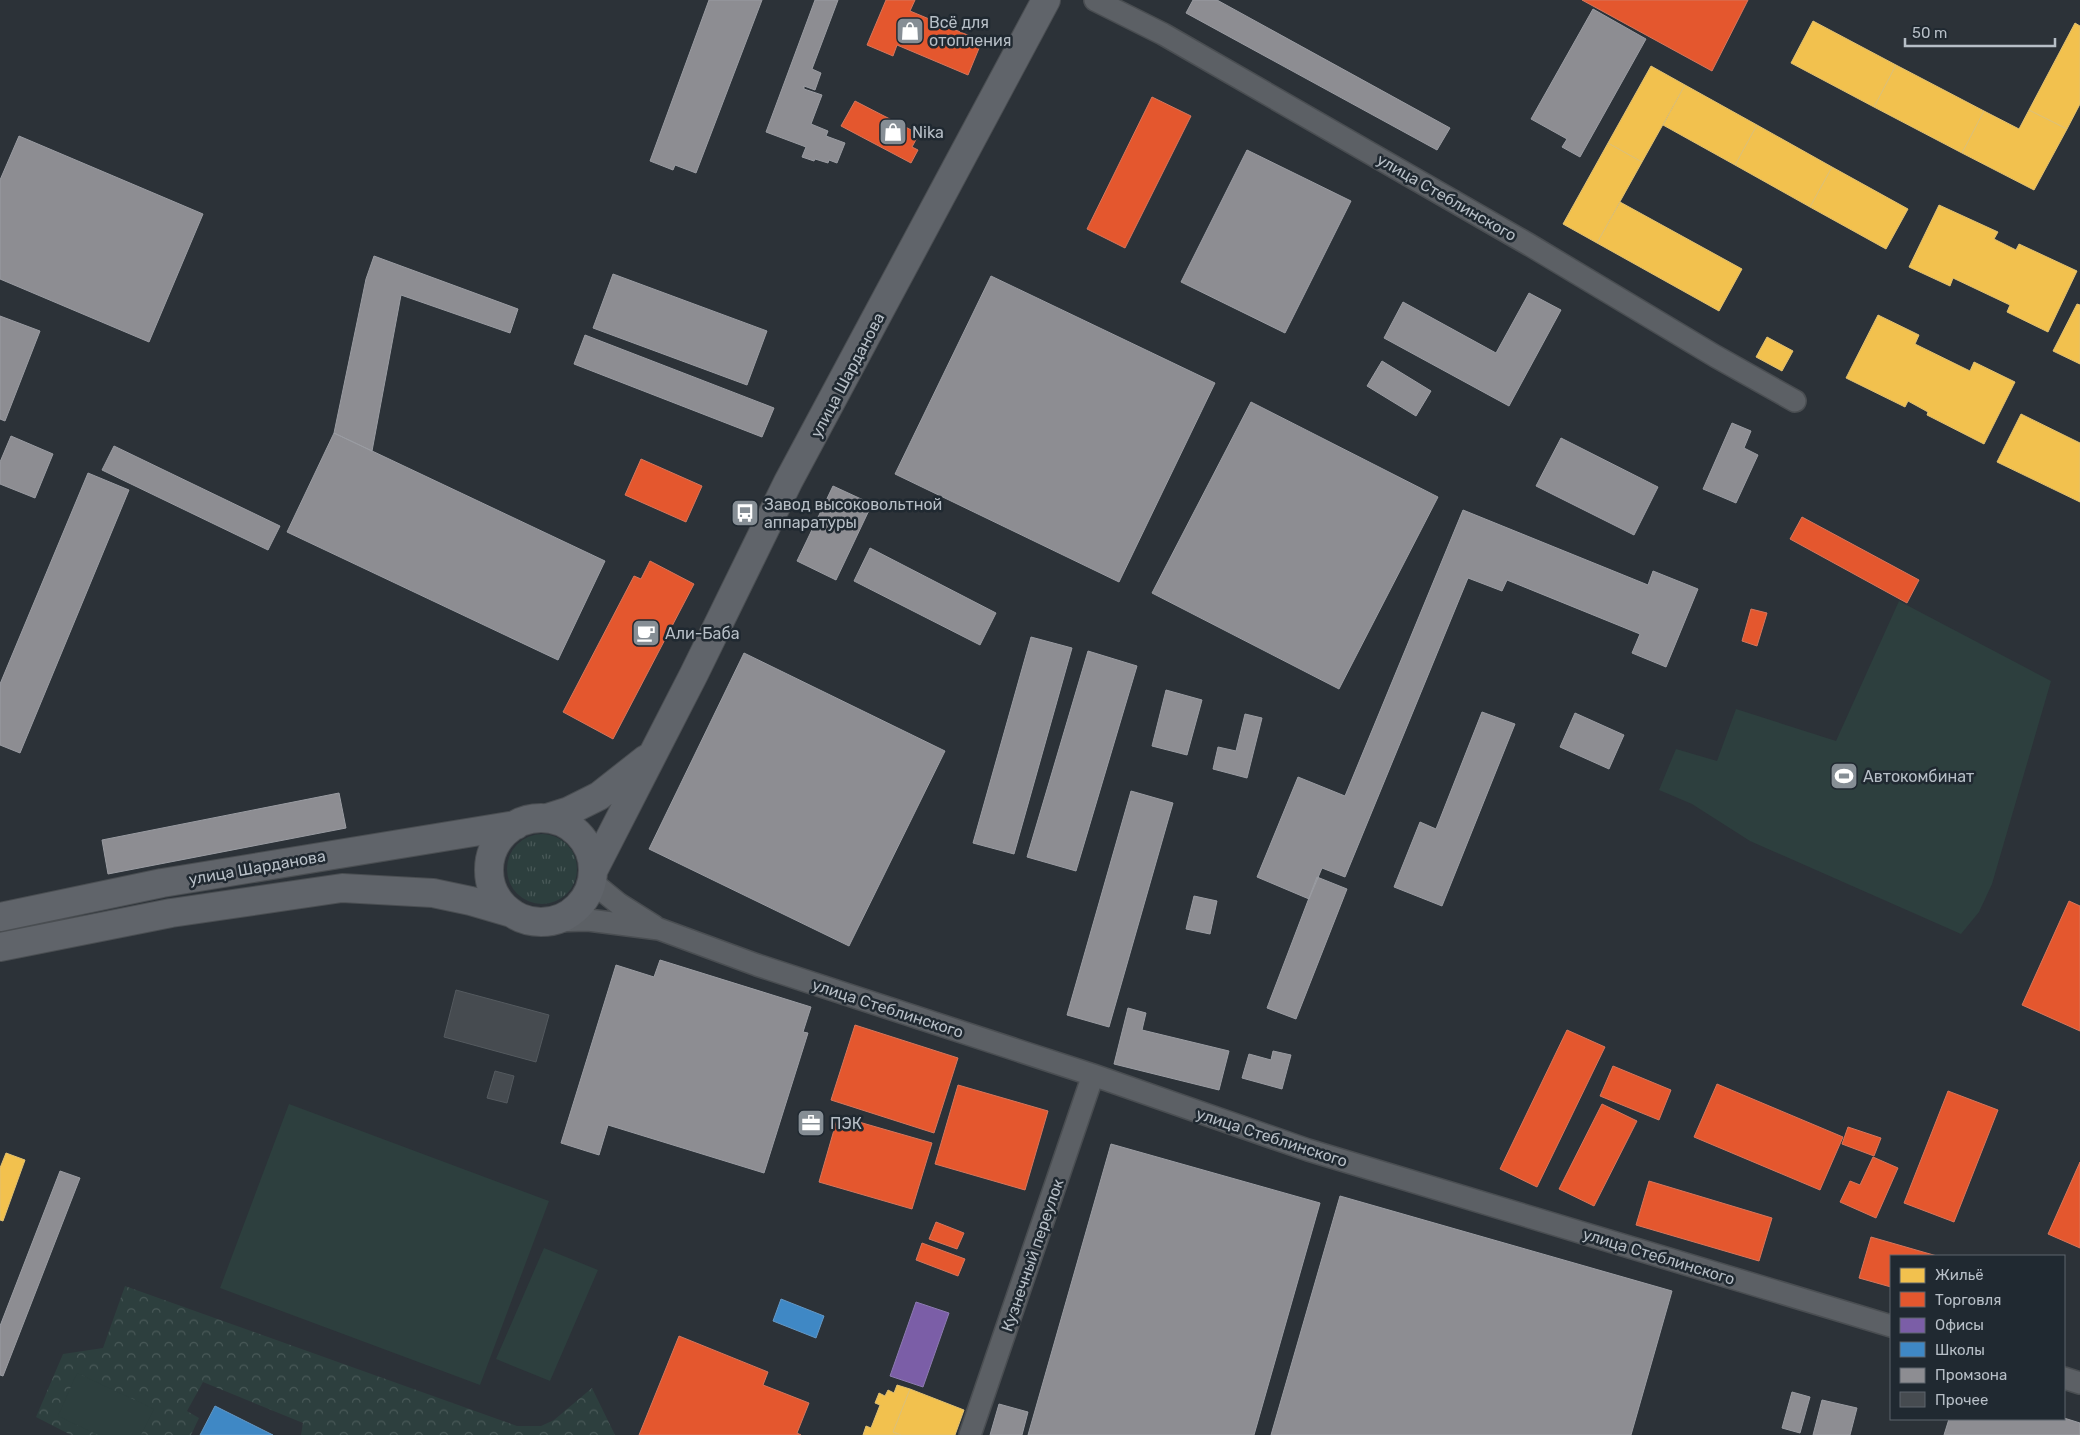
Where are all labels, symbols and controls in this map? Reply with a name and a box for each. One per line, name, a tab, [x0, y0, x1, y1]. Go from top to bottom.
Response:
place label: Всё для отопления	[929, 13, 1011, 50]
scale bar	[1905, 15, 2055, 47]
shop icon: Всё для отопления	[895, 16, 925, 46]
text: 50 m	[1912, 24, 1947, 42]
shop icon: Nika	[878, 117, 908, 147]
place label: Nika	[912, 123, 944, 142]
street label: улица Стеблинского	[1374, 150, 1520, 245]
street label: улица Шарданова	[806, 309, 888, 441]
place label: Завод высоковольтной аппаратуры	[764, 495, 942, 532]
bus stop icon: Завод высоковольтной аппаратуры	[730, 498, 760, 528]
cafe icon: Али-Баба	[631, 618, 661, 648]
place label: Али-Баба	[665, 624, 740, 643]
sports icon: Автокомбинат	[1829, 761, 1859, 791]
place label: Автокомбинат	[1863, 767, 1974, 786]
street label: улица Шарданова	[187, 846, 327, 889]
street label: улица Стеблинского	[810, 975, 966, 1042]
street label: улица Стеблинского	[1194, 1104, 1350, 1171]
office icon: ПЭК	[796, 1108, 826, 1138]
place label: ПЭК	[830, 1114, 862, 1133]
street label: Кузнечный переулок	[997, 1176, 1068, 1334]
street label: улица Стеблинского	[1581, 1224, 1737, 1289]
legend	[1890, 1255, 2065, 1420]
text: Жильё	[1935, 1266, 1984, 1284]
text: Торговля	[1935, 1291, 2001, 1309]
text: Офисы	[1935, 1316, 1984, 1334]
text: Школы	[1935, 1341, 1985, 1359]
text: Промзона	[1935, 1366, 2007, 1384]
text: Прочее	[1935, 1391, 1988, 1409]

